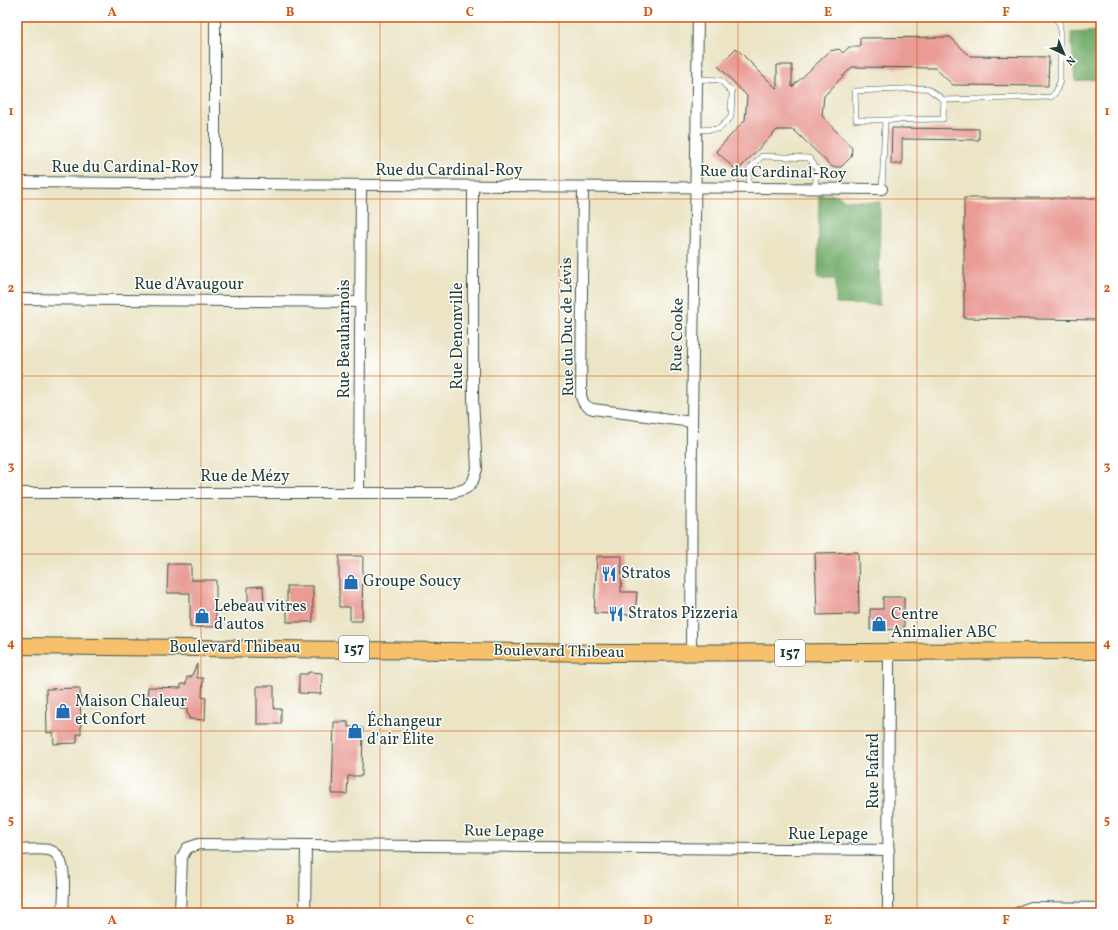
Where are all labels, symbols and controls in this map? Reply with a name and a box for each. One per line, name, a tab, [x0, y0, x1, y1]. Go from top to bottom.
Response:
text: A	[107, 4, 117, 22]
text: B	[286, 4, 295, 22]
text: C	[466, 4, 474, 22]
text: D	[643, 4, 653, 22]
text: E	[824, 4, 832, 22]
text: F	[1002, 4, 1010, 22]
north arrow	[1044, 34, 1084, 74]
text: N	[1062, 52, 1078, 68]
text: 1	[8, 103, 14, 121]
text: 1	[1104, 103, 1110, 121]
street label: Rue du Cardinal-Roy	[51, 157, 199, 179]
street label: Rue du Cardinal-Roy	[375, 160, 523, 182]
street label: Rue du Cardinal-Roy	[699, 161, 847, 185]
street label: Rue du Duc de Lévis	[556, 257, 580, 397]
street label: Rue d'Avaugour	[134, 274, 244, 296]
street label: Rue Beauharnois	[334, 279, 356, 399]
text: 2	[8, 280, 15, 298]
text: 2	[1104, 280, 1111, 298]
street label: Rue Denonville	[447, 282, 469, 390]
street label: Rue Cooke	[666, 298, 690, 372]
text: 3	[8, 458, 15, 476]
text: 3	[1104, 458, 1111, 476]
street label: Rue de Mézy	[200, 466, 290, 488]
place label: Stratos	[621, 563, 671, 585]
restaurant icon: Stratos	[600, 565, 618, 583]
place label: Groupe Soucy	[363, 571, 461, 593]
shop icon: Groupe Soucy	[342, 573, 360, 591]
place label: Lebeau vitres d'autos	[214, 596, 307, 636]
place label: Stratos Pizzeria	[628, 603, 738, 625]
place label: Centre Animalier ABC	[891, 604, 998, 644]
restaurant icon: Stratos Pizzeria	[607, 605, 625, 623]
shop icon: Lebeau vitres d'autos	[193, 607, 211, 625]
shop icon: Centre Animalier ABC	[870, 615, 888, 633]
text: 4	[7, 635, 15, 653]
text: 4	[1103, 635, 1111, 653]
road number: 157	[339, 636, 369, 662]
street label: Boulevard Thibeau	[169, 637, 301, 659]
street label: Boulevard Thibeau	[493, 640, 625, 664]
road number: 157	[775, 640, 805, 666]
place label: Maison Chaleur et Confort	[75, 691, 187, 731]
shop icon: Maison Chaleur et Confort	[54, 702, 72, 720]
place label: Échangeur d'air Élite	[367, 711, 442, 751]
shop icon: Échangeur d'air Élite	[346, 722, 364, 740]
street label: Rue Fafard	[863, 733, 885, 809]
text: 5	[8, 812, 14, 830]
text: 5	[1104, 812, 1110, 830]
street label: Rue Lepage	[464, 820, 544, 844]
street label: Rue Lepage	[788, 824, 868, 846]
text: A	[107, 912, 117, 930]
text: B	[286, 912, 295, 930]
text: C	[466, 912, 474, 930]
text: D	[643, 912, 653, 930]
text: E	[824, 912, 832, 930]
text: F	[1002, 912, 1010, 930]

